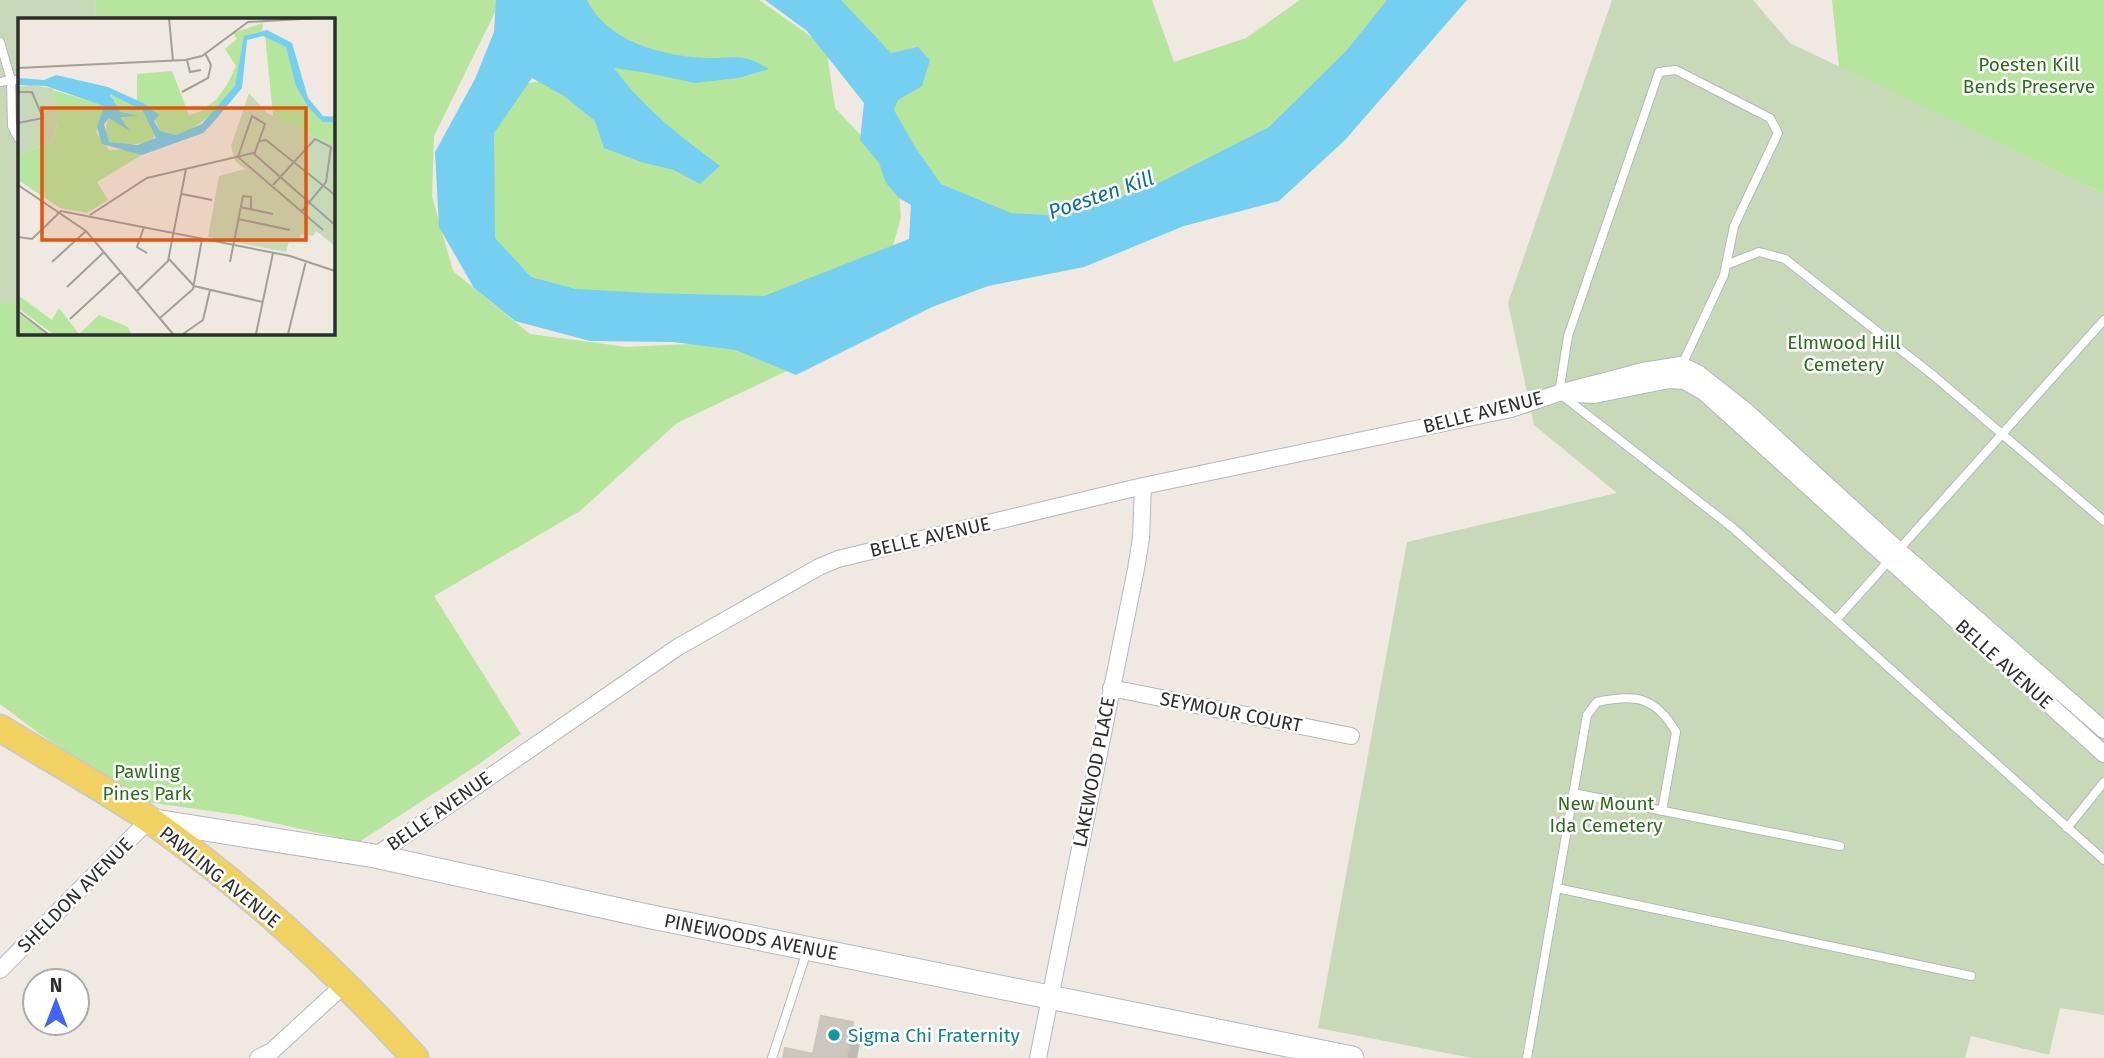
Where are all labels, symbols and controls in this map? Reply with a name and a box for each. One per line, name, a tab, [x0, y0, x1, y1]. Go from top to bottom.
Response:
inset map	[18, 18, 334, 334]
park label: Poesten Kill Bends Preserve	[1963, 53, 2095, 98]
water label: Poesten Kill	[1045, 165, 1157, 225]
park label: Elmwood Hill Cemetery	[1787, 331, 1901, 376]
street label: BELLE AVENUE	[1421, 386, 1545, 438]
street label: BELLE AVENUE	[868, 512, 992, 562]
street label: BELLE AVENUE	[1951, 614, 2057, 714]
street label: SEYMOUR COURT	[1158, 687, 1304, 737]
street label: LAKEWOOD PLACE	[1068, 695, 1120, 849]
park label: Pawling Pines Park	[102, 760, 192, 805]
street label: BELLE AVENUE	[382, 766, 496, 856]
park label: New Mount Ida Cemetery	[1549, 792, 1663, 837]
street label: PAWLING AVENUE	[155, 821, 285, 933]
street label: SHELDON AVENUE	[13, 833, 137, 957]
street label: PINEWOODS AVENUE	[662, 909, 840, 965]
north arrow	[21, 967, 91, 1037]
text: N	[50, 974, 62, 997]
place label: Sigma Chi Fraternity	[848, 1024, 1020, 1047]
marker: Sigma Chi Fraternity	[826, 1027, 842, 1043]

